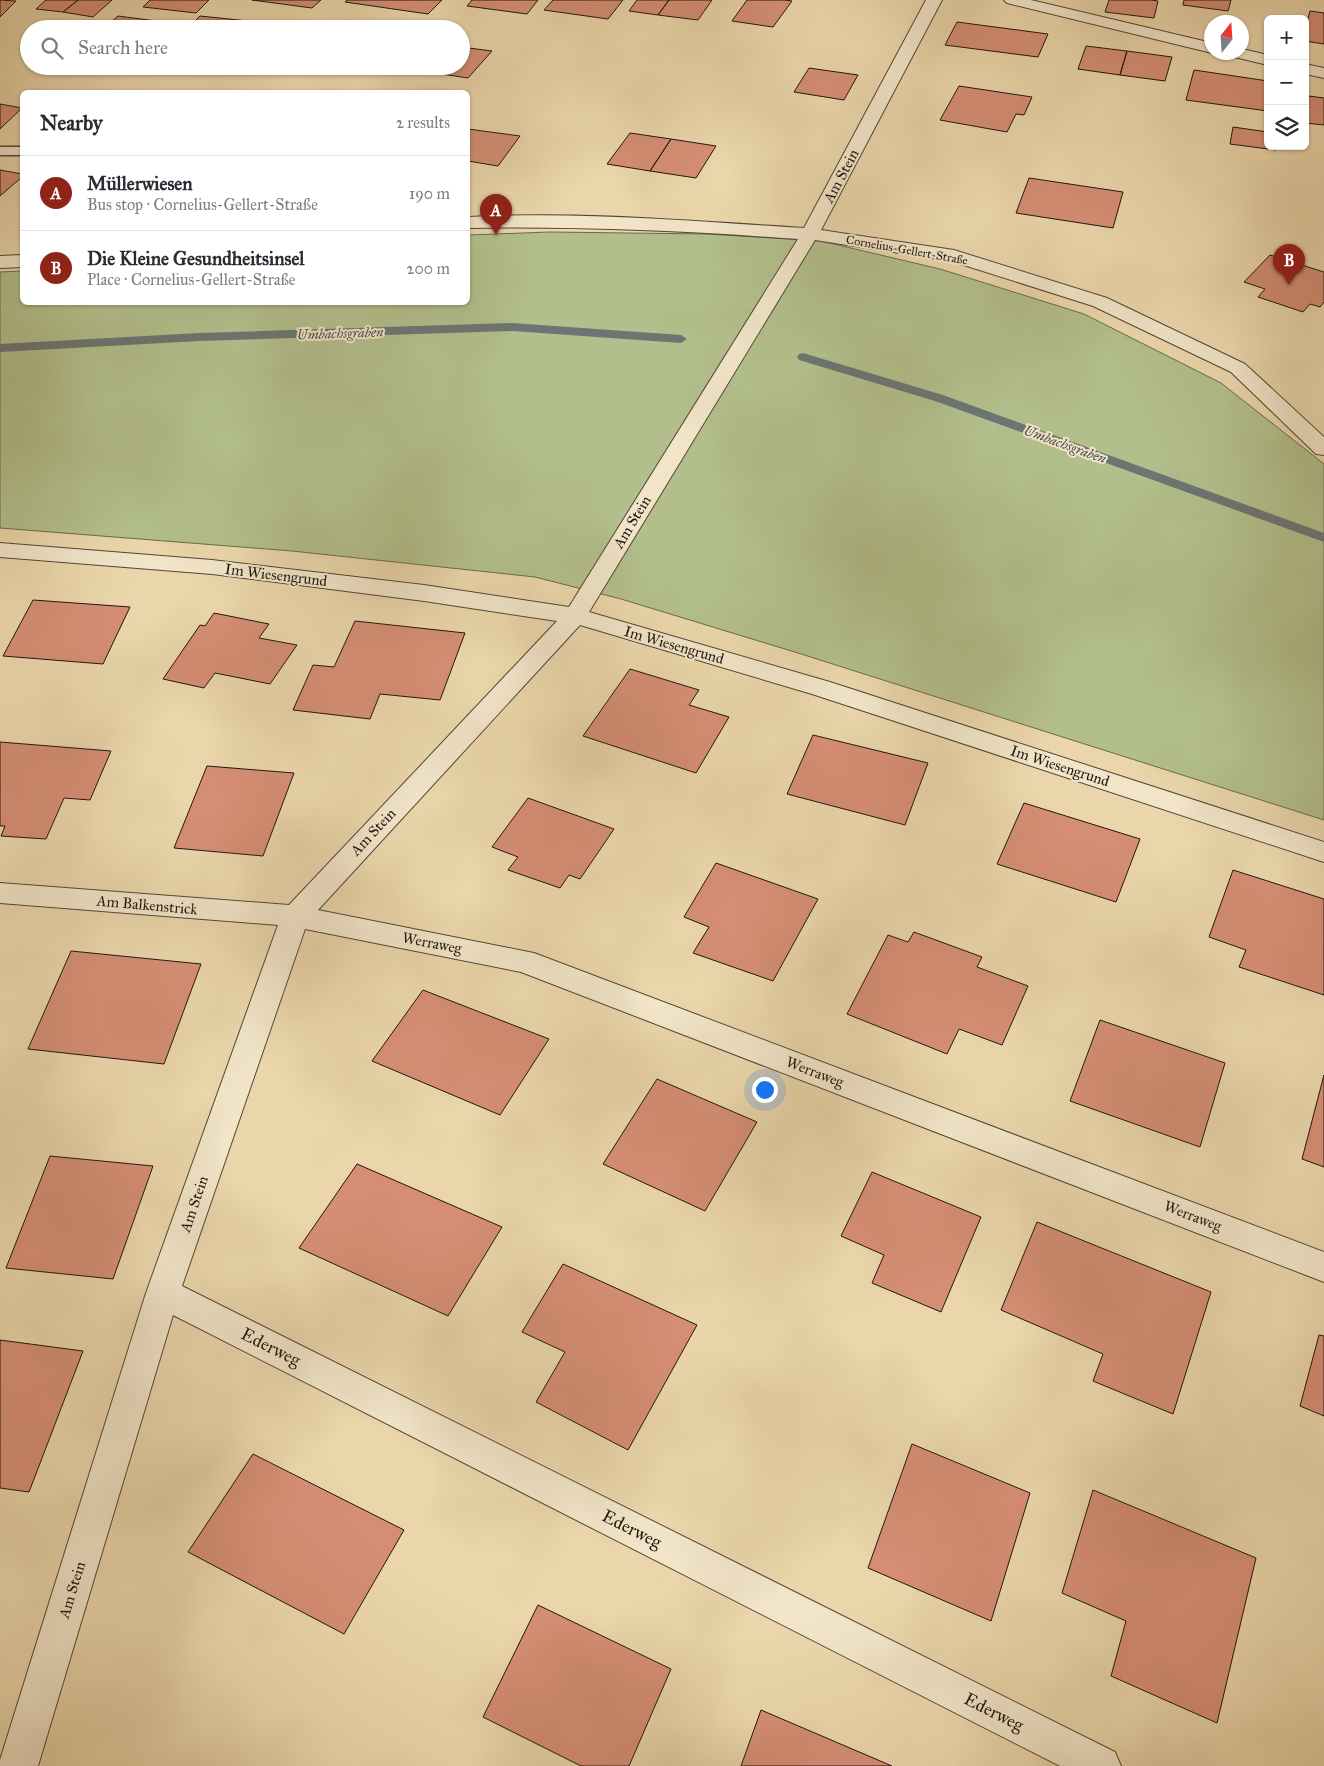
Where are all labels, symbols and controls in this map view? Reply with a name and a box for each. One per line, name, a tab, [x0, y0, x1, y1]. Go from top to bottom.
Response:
north arrow	[1204, 15, 1249, 60]
map controls	[1264, 15, 1309, 150]
button: +	[1264, 15, 1309, 60]
search box	[20, 20, 470, 75]
icon: search	[38, 34, 66, 62]
text: Search here	[78, 36, 168, 59]
button: −	[1264, 60, 1309, 105]
button: layers	[1264, 105, 1309, 150]
text: Nearby	[40, 110, 103, 136]
text: 2 results	[396, 113, 450, 132]
street label: Am Stein	[819, 146, 863, 207]
text: Müllerwiesen	[87, 172, 193, 195]
text: A	[51, 184, 61, 203]
text: 190 m	[409, 184, 450, 203]
pin: A	[480, 194, 512, 235]
text: Bus stop · Cornelius-Gellert-Straße	[87, 195, 318, 214]
street label: Cornelius-Gellert-Straße	[845, 232, 969, 268]
pin: B	[1273, 244, 1305, 285]
text: Die Kleine Gesundheitsinsel	[87, 247, 304, 270]
text: B	[51, 259, 61, 278]
text: 200 m	[407, 259, 450, 278]
text: Place · Cornelius-Gellert-Straße	[87, 270, 295, 289]
water label: Umbachsgraben	[296, 323, 384, 344]
water label: Umbachsgraben	[1021, 422, 1109, 468]
street label: Am Stein	[609, 492, 655, 553]
street label: Im Wiesengrund	[224, 560, 329, 590]
street label: Im Wiesengrund	[622, 622, 726, 668]
street label: Im Wiesengrund	[1008, 742, 1112, 791]
street label: Am Stein	[346, 805, 399, 860]
street label: Am Balkenstrick	[95, 892, 198, 918]
street label: Werraweg	[401, 928, 464, 958]
street label: Werraweg	[784, 1053, 847, 1092]
your location	[752, 1077, 778, 1103]
street label: Am Stein	[176, 1173, 212, 1235]
street label: Werraweg	[1162, 1197, 1225, 1236]
street label: Ederweg	[237, 1323, 305, 1372]
street label: Ederweg	[598, 1505, 666, 1554]
street label: Am Stein	[55, 1559, 89, 1621]
street label: Ederweg	[960, 1688, 1028, 1737]

